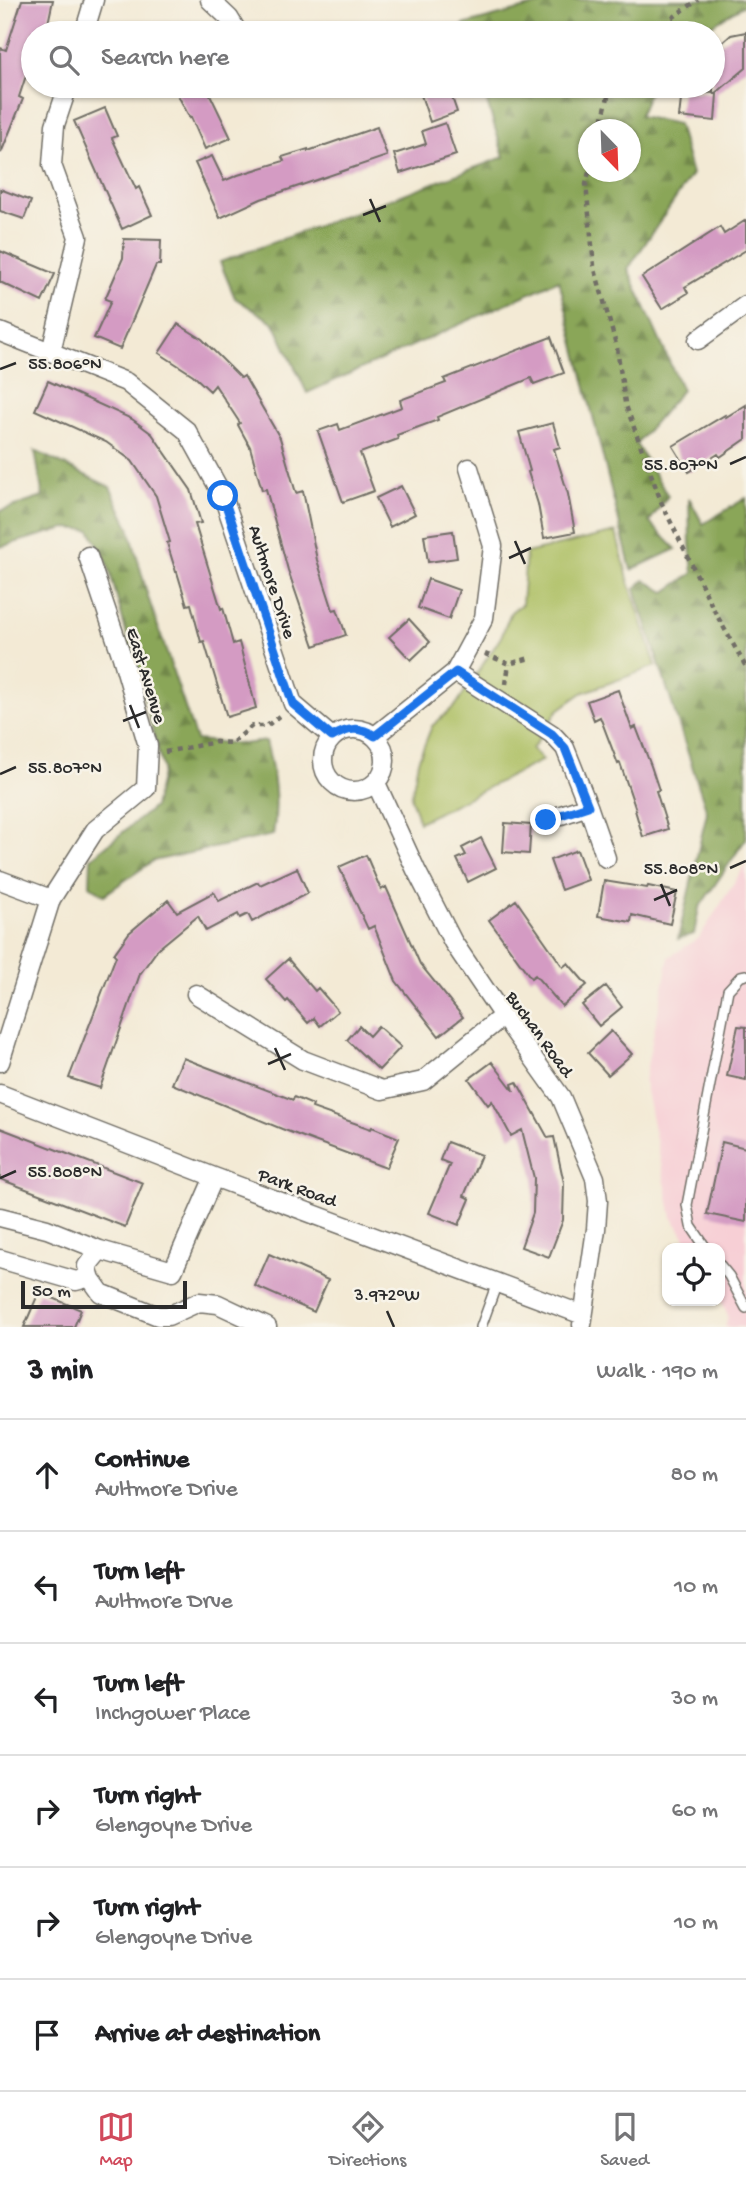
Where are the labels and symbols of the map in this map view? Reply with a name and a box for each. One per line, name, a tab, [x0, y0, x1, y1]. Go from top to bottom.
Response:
north arrow	[578, 119, 641, 182]
text: 55.806°N	[28, 355, 102, 376]
text: 55.807°N	[644, 456, 718, 477]
route start	[207, 480, 238, 511]
street label: Aultmore Drive	[242, 522, 300, 642]
street label: East Avenue	[119, 625, 170, 727]
text: 55.807°N	[28, 759, 102, 780]
route end	[530, 804, 561, 835]
text: 55.808°N	[644, 860, 718, 881]
street label: Buchan Road	[499, 987, 578, 1084]
text: 55.808°N	[28, 1163, 102, 1184]
street label: Park Road	[253, 1164, 341, 1215]
scale bar	[21, 1278, 187, 1310]
text: 3.972°W	[353, 1286, 420, 1307]

